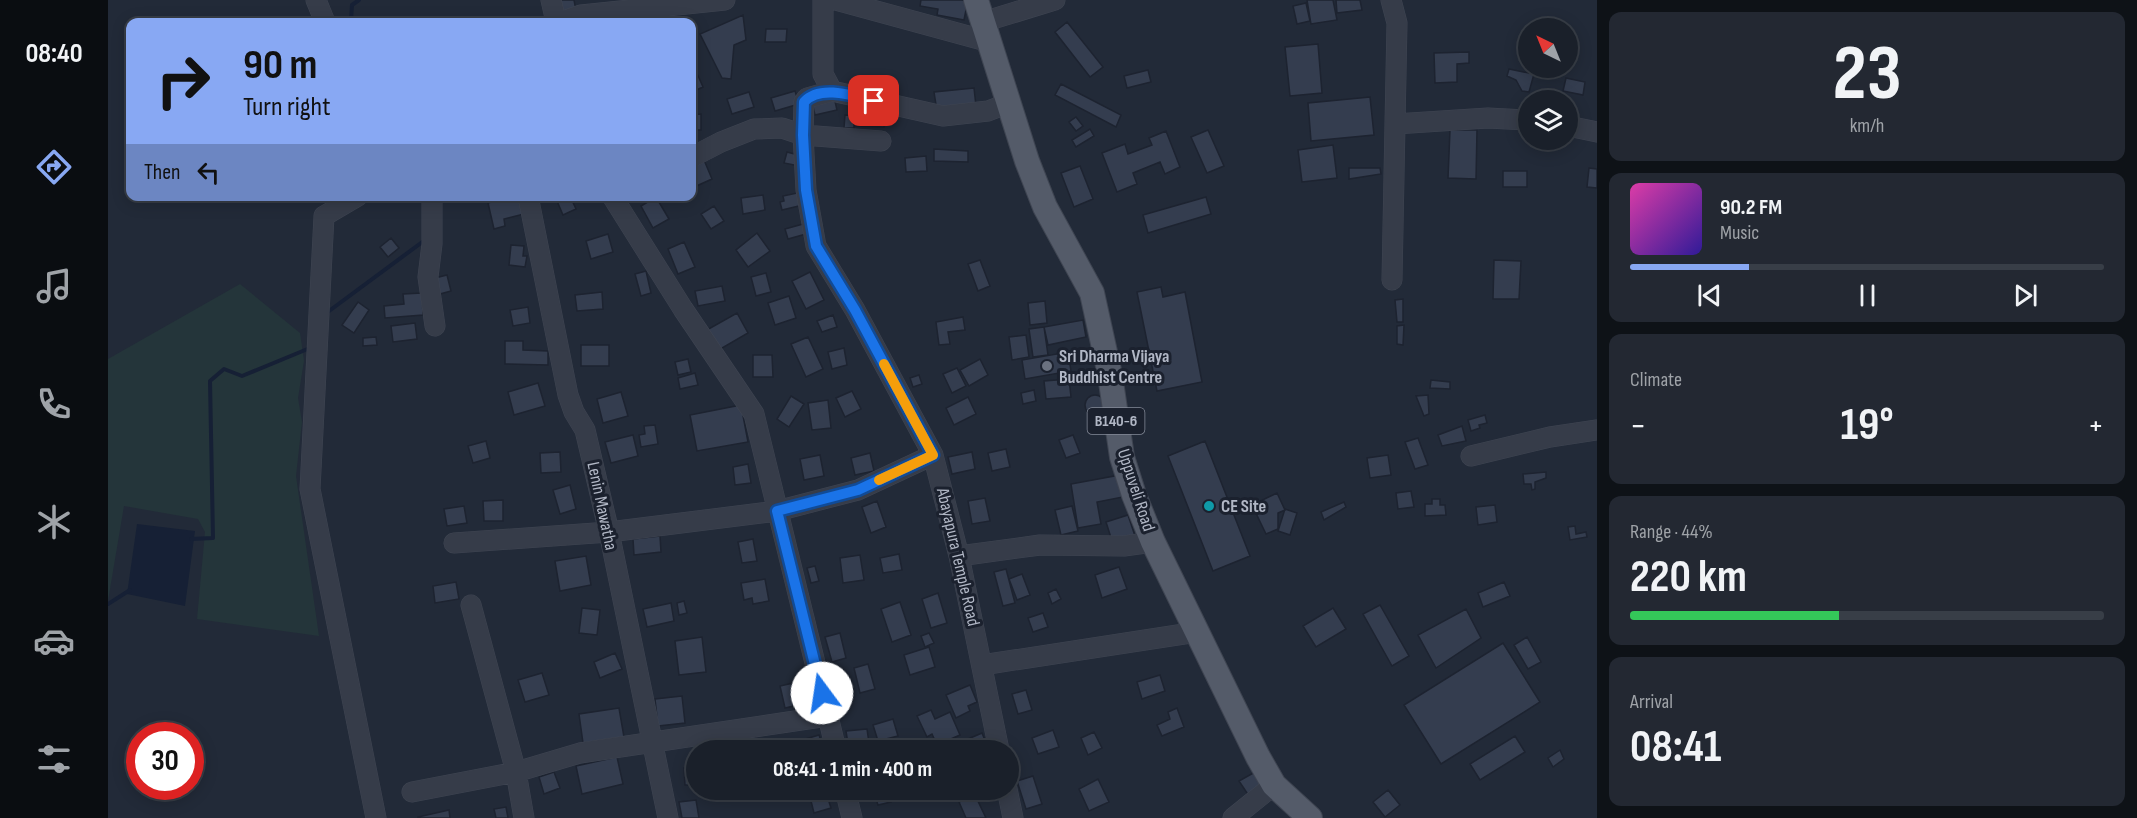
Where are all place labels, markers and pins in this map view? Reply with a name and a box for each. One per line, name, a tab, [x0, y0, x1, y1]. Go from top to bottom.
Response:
pin	[848, 75, 899, 126]
place label: Sri Dharma Vijaya Buddhist Centre	[1059, 346, 1170, 388]
marker: Sri Dharma Vijaya Buddhist Centre	[1040, 359, 1054, 373]
place label: CE Site	[1221, 496, 1266, 517]
marker: CE Site	[1202, 499, 1216, 513]

